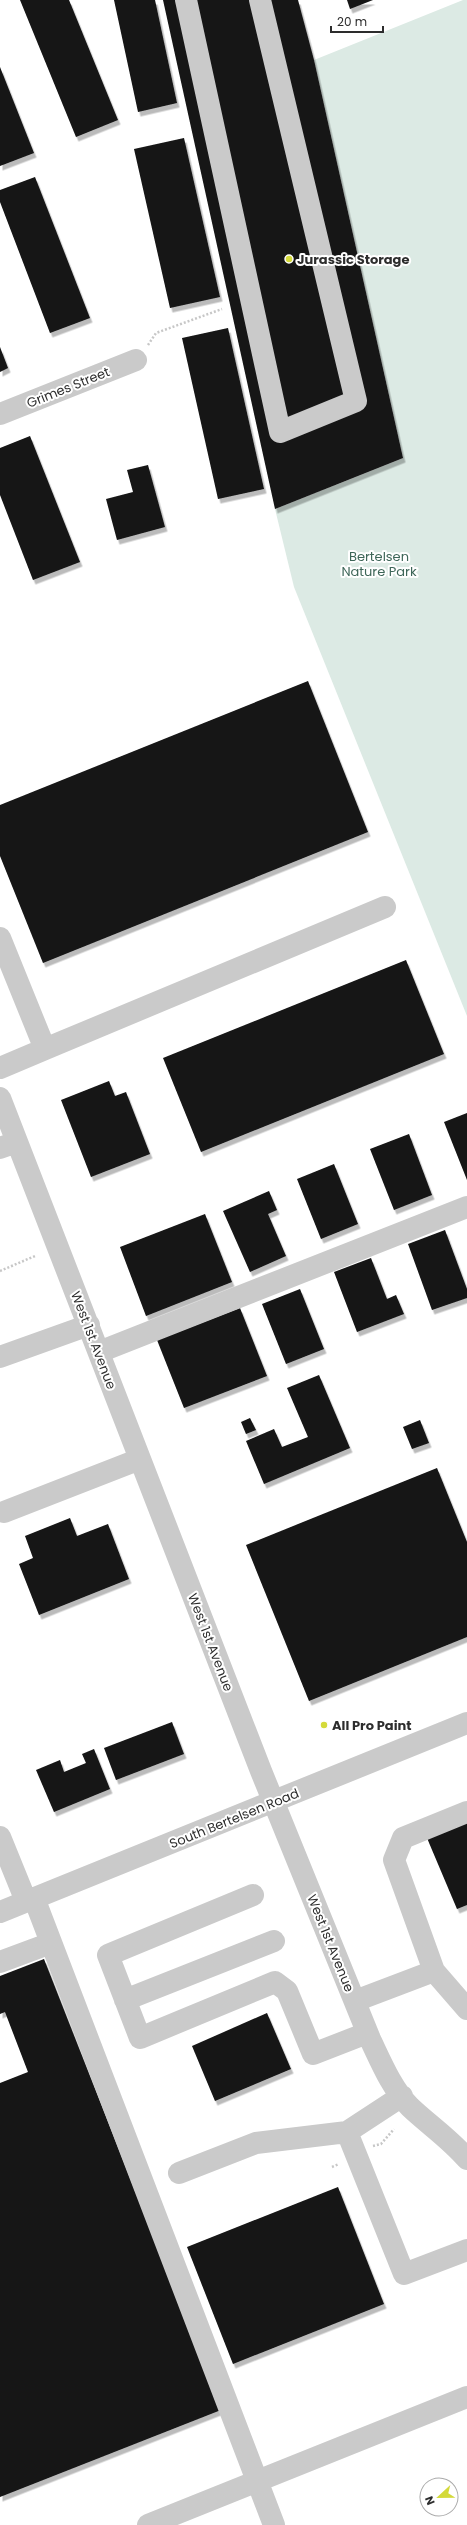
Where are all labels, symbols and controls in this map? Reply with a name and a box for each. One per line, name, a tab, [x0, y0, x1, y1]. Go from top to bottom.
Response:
scale bar	[331, 8, 383, 34]
text: 20 m	[337, 13, 367, 30]
place label: Jurassic Storage	[297, 250, 409, 269]
marker: Jurassic Storage	[284, 254, 294, 264]
street label: Grimes Street	[24, 362, 113, 413]
park label: Bertelsen Nature Park	[341, 547, 417, 581]
street label: West 1st Avenue	[66, 1288, 121, 1392]
street label: West 1st Avenue	[183, 1590, 238, 1694]
place label: All Pro Paint	[332, 1716, 412, 1735]
marker: All Pro Paint	[319, 1720, 329, 1730]
street label: South Bertelsen Road	[167, 1784, 302, 1853]
street label: West 1st Avenue	[302, 1892, 359, 1995]
north arrow	[419, 2477, 459, 2517]
text: N	[421, 2494, 439, 2508]

